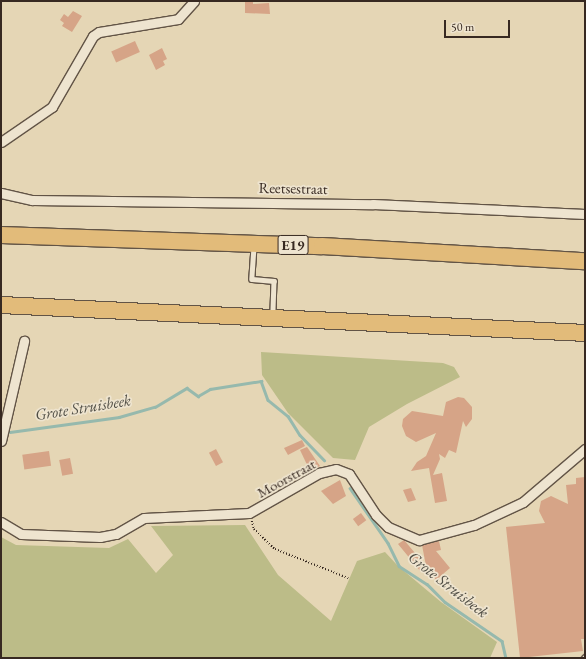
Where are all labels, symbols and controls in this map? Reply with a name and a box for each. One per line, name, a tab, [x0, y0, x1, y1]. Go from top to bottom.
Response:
scale bar	[446, 12, 512, 38]
text: 50 m	[451, 19, 474, 35]
street label: Reetsestraat	[258, 178, 328, 198]
road number: E19	[277, 233, 309, 257]
water label: Grote Struisbeek	[34, 391, 132, 425]
street label: Moorstraat	[254, 455, 318, 501]
water label: Grote Struisbeek	[404, 548, 492, 622]

